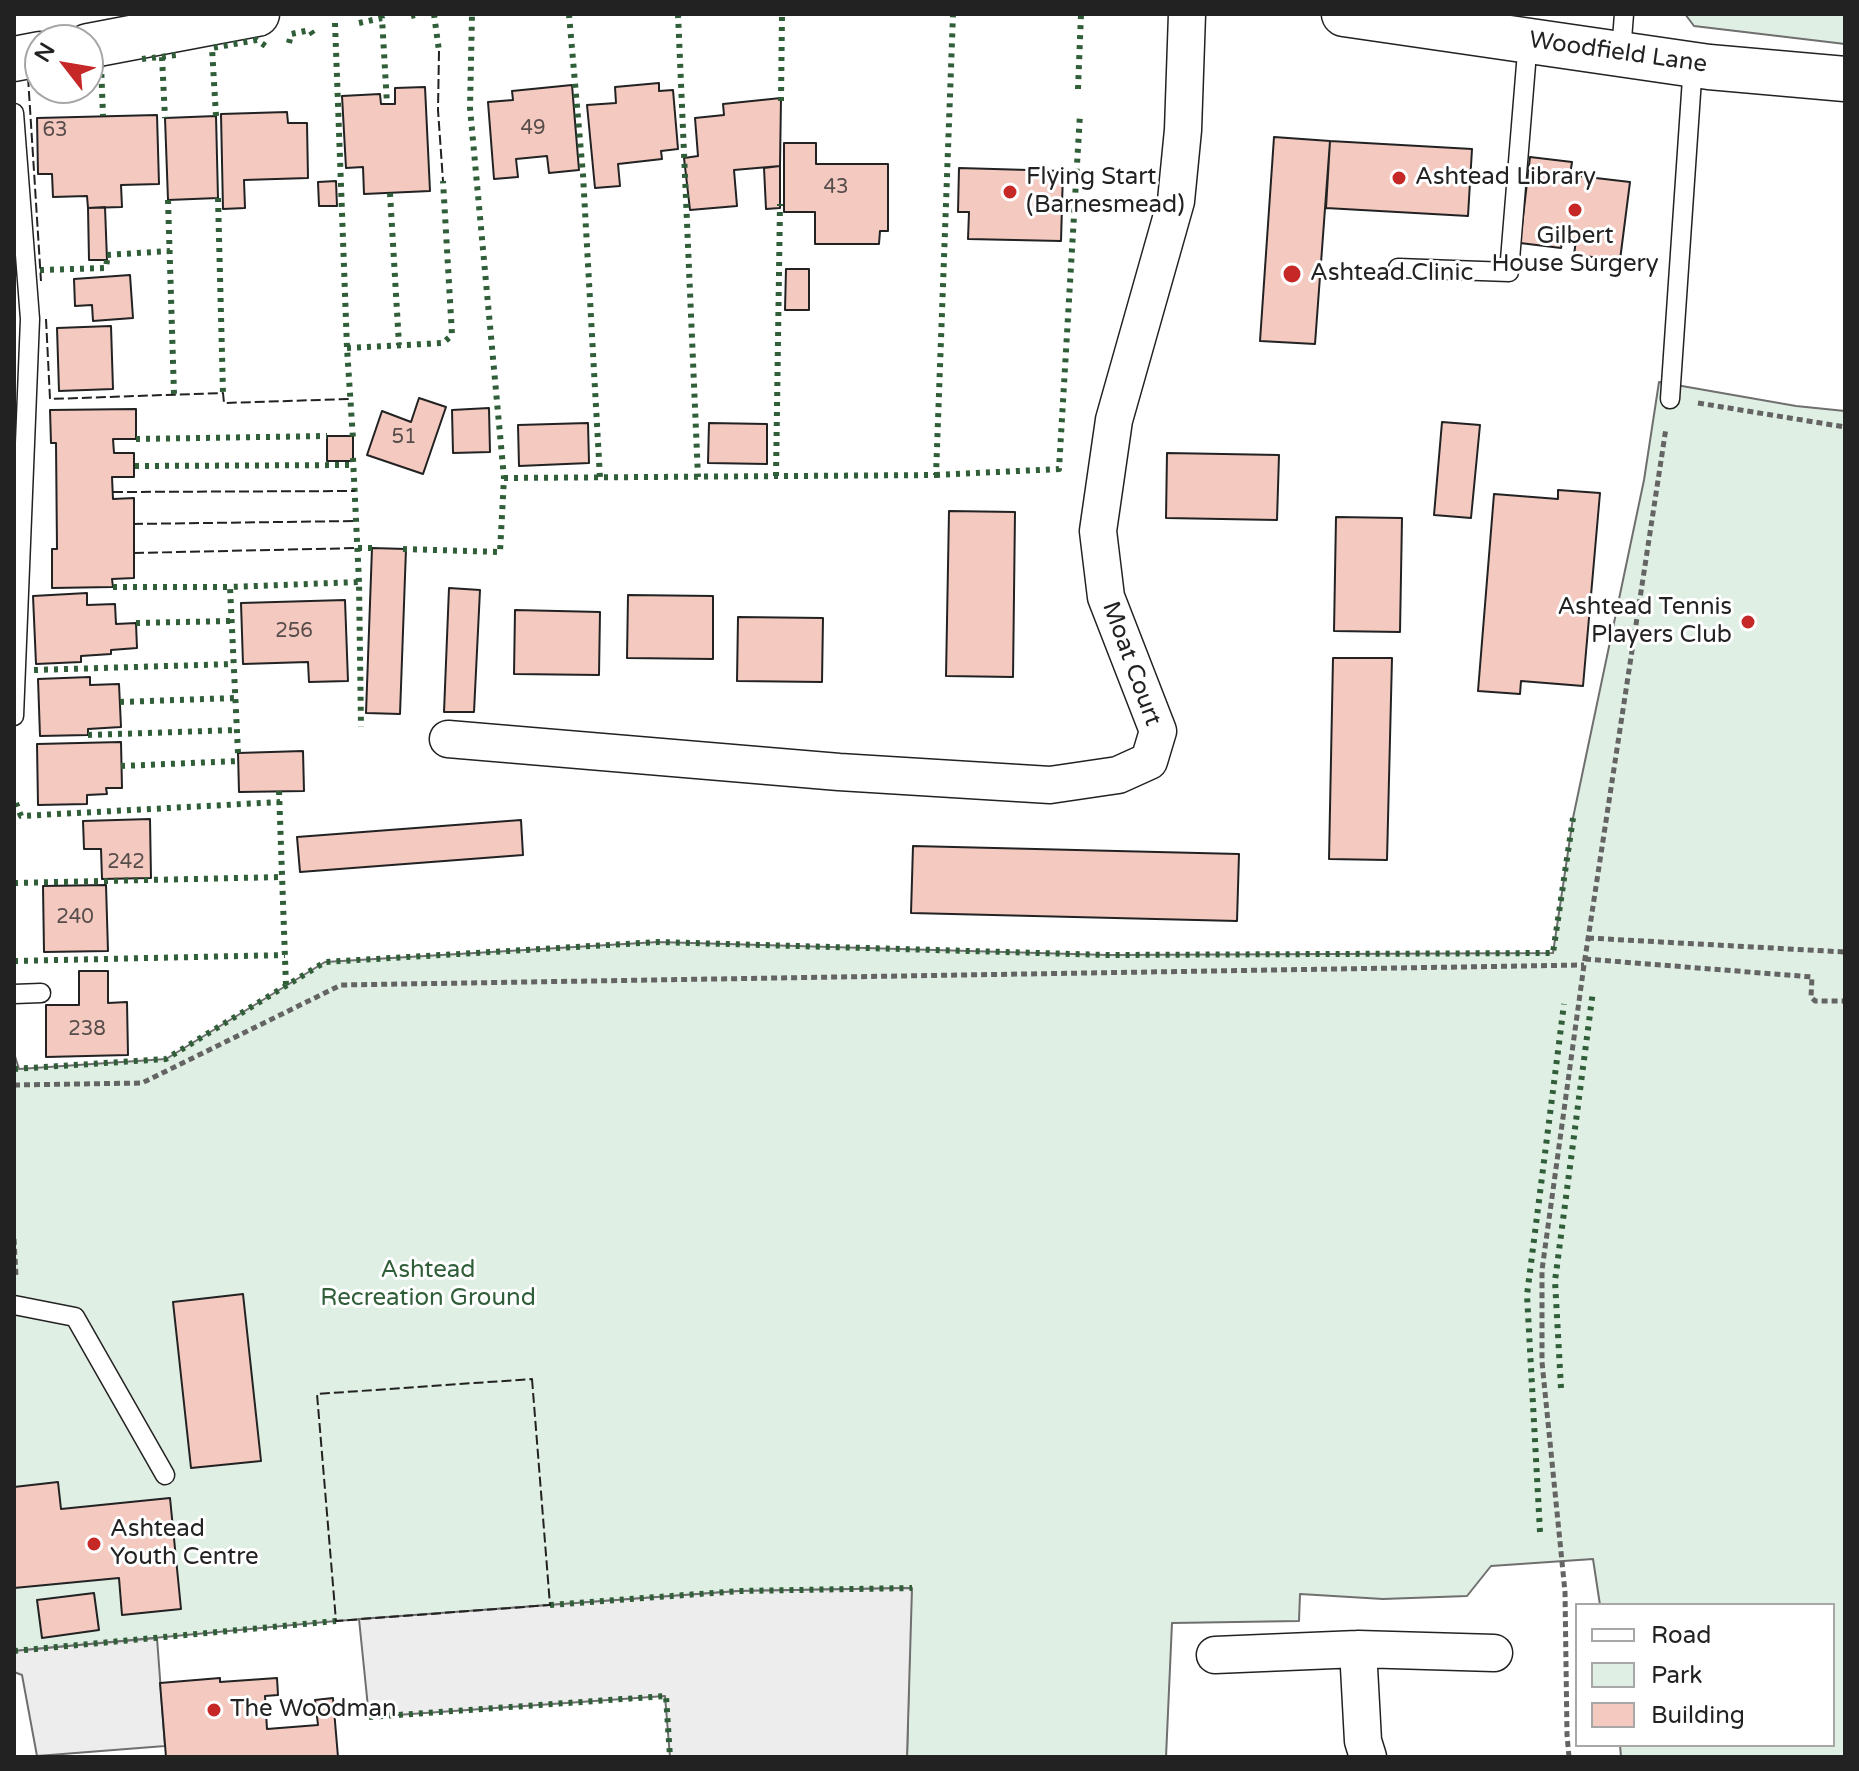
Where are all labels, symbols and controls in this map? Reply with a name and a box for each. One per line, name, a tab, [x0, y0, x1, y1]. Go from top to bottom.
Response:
north arrow	[24, 24, 104, 104]
street label: Woodfield Lane	[1527, 26, 1709, 80]
text: N	[29, 38, 61, 67]
house number: 49	[520, 117, 546, 141]
house number: 63	[42, 119, 68, 143]
place label: Flying Start (Barnesmead)	[1026, 164, 1185, 220]
place label: Ashtead Library	[1415, 164, 1596, 192]
marker: Ashtead Library	[1390, 169, 1408, 187]
house number: 43	[823, 176, 849, 200]
marker: Flying Start (Barnesmead)	[1001, 183, 1019, 201]
marker: Gilbert House Surgery	[1566, 201, 1584, 219]
place label: Gilbert House Surgery	[1491, 223, 1659, 279]
place label: Ashtead Clinic	[1310, 260, 1473, 288]
marker: Ashtead Clinic	[1281, 263, 1303, 285]
house number: 51	[391, 426, 417, 450]
place label: Ashtead Tennis Players Club	[1557, 594, 1732, 650]
street label: Moat Court	[1095, 598, 1167, 730]
marker: Ashtead Tennis Players Club	[1739, 613, 1757, 631]
house number: 256	[275, 620, 313, 644]
house number: 242	[107, 851, 145, 875]
house number: 240	[56, 906, 94, 930]
house number: 238	[68, 1018, 106, 1042]
park label: Ashtead Recreation Ground	[320, 1257, 536, 1313]
place label: Ashtead Youth Centre	[110, 1516, 259, 1572]
marker: Ashtead Youth Centre	[85, 1535, 103, 1553]
legend	[1575, 1603, 1835, 1747]
text: Road	[1651, 1621, 1711, 1650]
text: Park	[1651, 1661, 1702, 1690]
place label: The Woodman	[230, 1696, 397, 1724]
marker: The Woodman	[205, 1701, 223, 1719]
text: Building	[1651, 1701, 1745, 1730]

